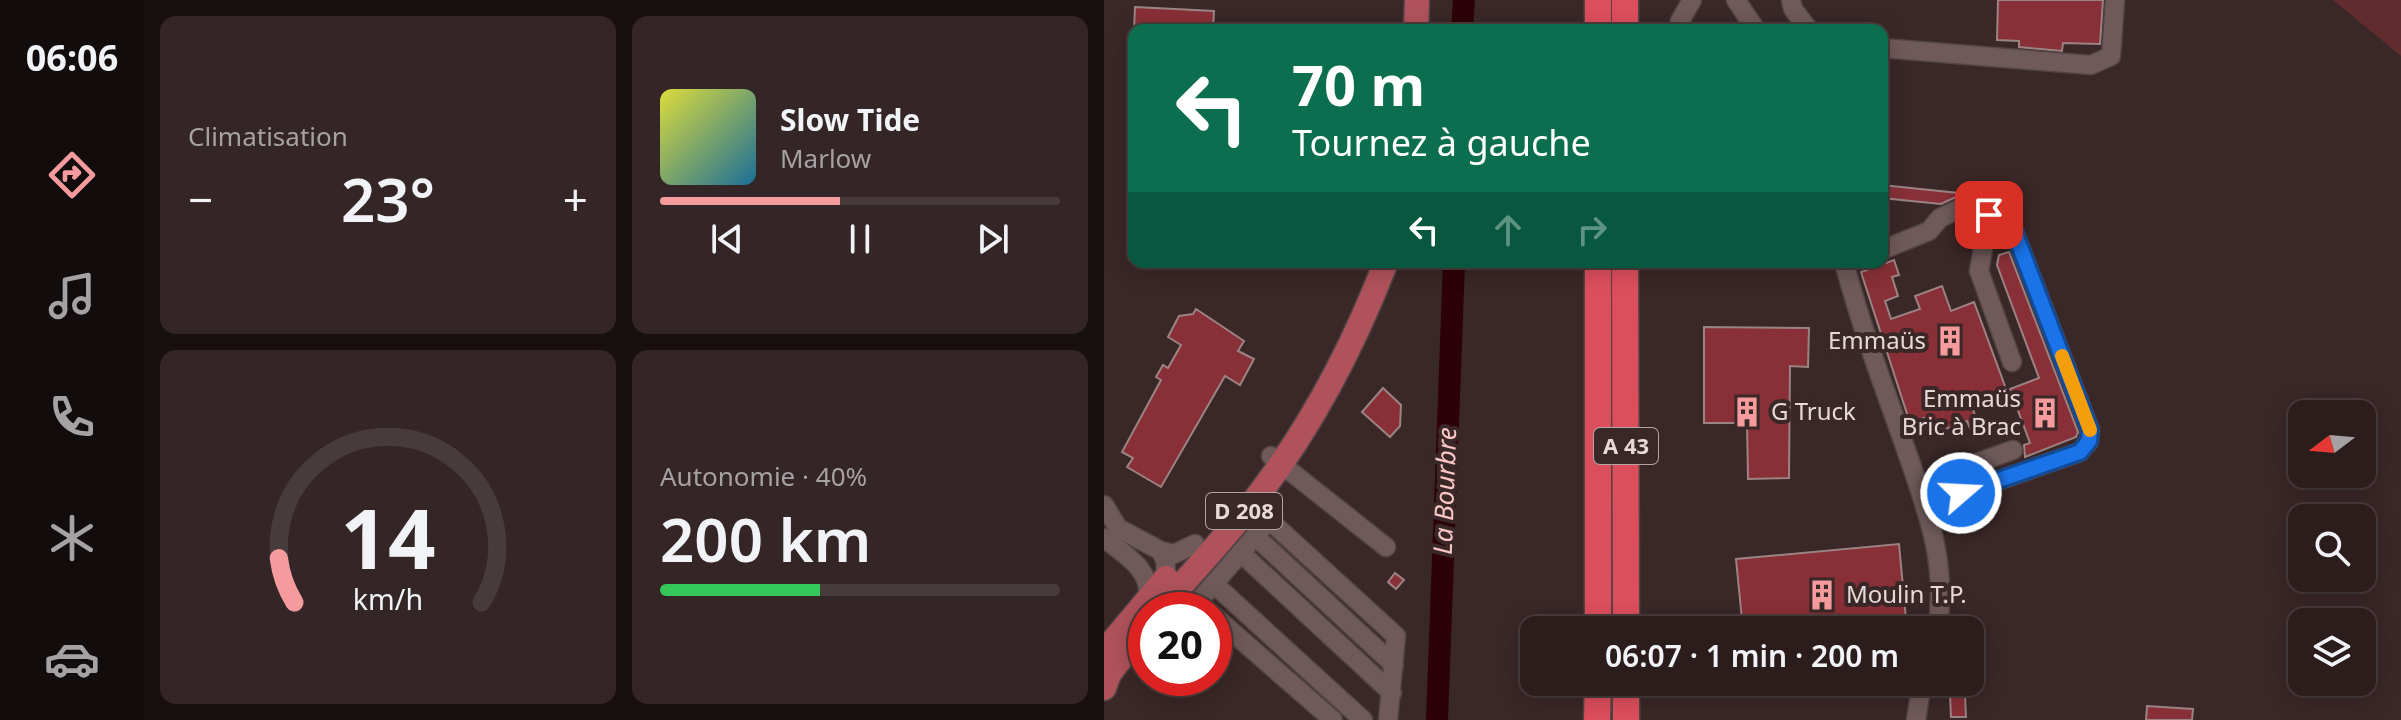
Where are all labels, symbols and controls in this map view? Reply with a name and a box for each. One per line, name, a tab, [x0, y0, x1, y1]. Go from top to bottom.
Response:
text: 06:06	[26, 33, 118, 82]
text: 70 m	[1292, 46, 1425, 122]
icon: left	[1160, 56, 1264, 160]
text: Slow Tide	[780, 99, 920, 140]
text: Climatisation	[188, 118, 348, 154]
text: Tournez à gauche	[1292, 118, 1591, 167]
text: Marlow	[780, 140, 871, 176]
icon: directions	[44, 147, 100, 203]
text: 23°	[341, 158, 435, 240]
text: −	[188, 169, 213, 229]
text: +	[563, 169, 588, 229]
pin	[1955, 181, 2023, 249]
icon: arrive	[1967, 193, 2011, 237]
icon: left	[1402, 208, 1446, 252]
icon: ahead	[1486, 208, 1530, 252]
icon: right	[1570, 208, 1614, 252]
icon: previous	[705, 217, 749, 261]
icon: pause	[838, 217, 882, 261]
icon: next	[971, 217, 1015, 261]
icon: music	[44, 268, 100, 324]
place label: Emmaüs	[1828, 323, 1926, 356]
building icon: Emmaüs	[1933, 324, 1967, 358]
place label: Emmaüs Bric à Brac	[1902, 381, 2021, 442]
icon: phone	[44, 389, 100, 445]
place label: G Truck	[1771, 394, 1856, 427]
building icon: G Truck	[1730, 395, 1764, 429]
building icon: Emmaüs Bric à Brac	[2028, 396, 2062, 430]
north arrow	[2288, 400, 2376, 488]
map controls	[2288, 400, 2376, 696]
water label: La Bourbre	[1424, 427, 1464, 555]
road number: A 43	[1594, 428, 1658, 464]
position arrow	[1919, 451, 2003, 535]
text: Autonomie · 40%	[660, 458, 867, 494]
text: 14	[340, 480, 436, 593]
road number: D 208	[1206, 493, 1282, 529]
text: 200 km	[660, 498, 871, 580]
button: search	[2288, 504, 2376, 592]
icon: climate	[44, 510, 100, 566]
place label: Moulin T.P.	[1846, 577, 1967, 610]
building icon: Moulin T.P.	[1805, 578, 1839, 612]
text: km/h	[353, 579, 423, 618]
speed limit sign: 20	[1128, 592, 1232, 696]
button: layers	[2288, 608, 2376, 696]
icon: car	[44, 631, 100, 687]
text: 06:07 · 1 min · 200 m	[1605, 635, 1899, 676]

